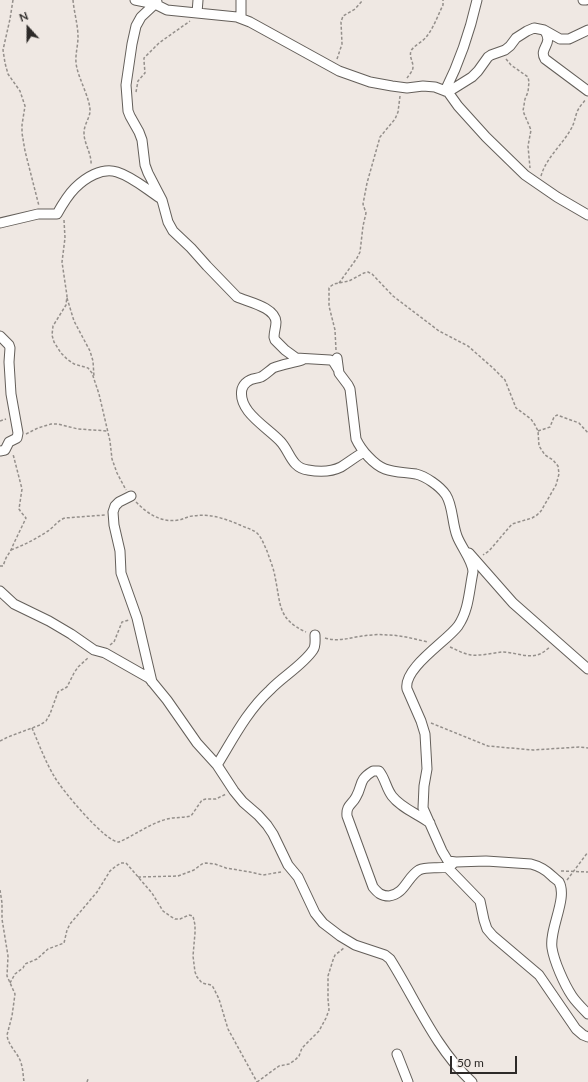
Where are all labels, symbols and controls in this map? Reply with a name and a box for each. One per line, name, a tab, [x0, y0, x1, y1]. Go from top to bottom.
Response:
north arrow	[8, 8, 48, 48]
text: N	[17, 9, 30, 24]
scale bar	[452, 1048, 519, 1074]
text: 50 m	[457, 1055, 484, 1070]

